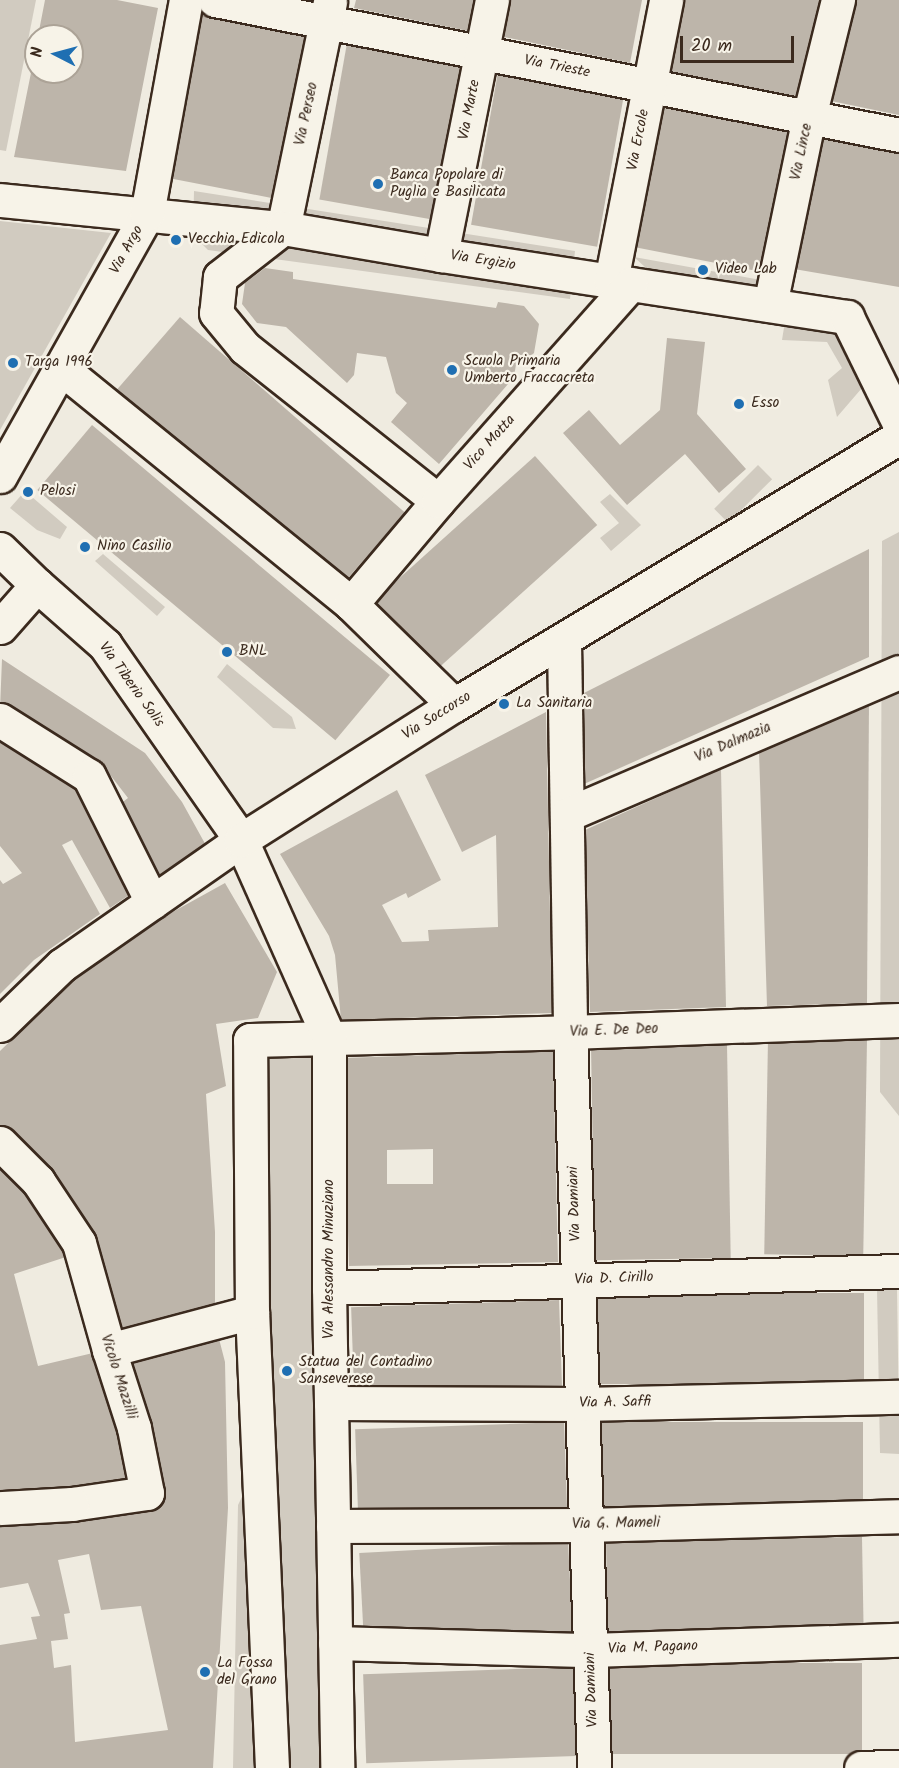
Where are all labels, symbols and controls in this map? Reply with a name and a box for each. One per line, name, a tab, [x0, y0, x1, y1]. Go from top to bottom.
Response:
north arrow	[24, 24, 84, 84]
scale bar	[683, 24, 797, 62]
text: 20 m	[691, 32, 732, 61]
text: N	[25, 46, 51, 59]
street label: Via Trieste	[522, 52, 592, 82]
street label: Via Marte	[455, 78, 485, 142]
street label: Via Perseo	[292, 81, 322, 147]
street label: Via Ercole	[624, 108, 654, 172]
street label: Via Lince	[787, 122, 817, 182]
place label: Banca Popolare di Puglia e Basilicata	[390, 166, 506, 201]
marker: Banca Popolare di Puglia e Basilicata	[371, 177, 385, 191]
street label: Via Argo	[106, 223, 148, 277]
place label: Vecchia Edicola	[188, 231, 285, 249]
marker: Vecchia Edicola	[169, 233, 183, 247]
street label: Via Ergizio	[449, 247, 517, 275]
place label: Video Lab	[715, 261, 777, 279]
marker: Video Lab	[696, 263, 710, 277]
place label: Scuola Primaria Umberto Fraccacreta	[464, 352, 595, 387]
place label: Targa 1996	[25, 354, 93, 372]
marker: Targa 1996	[6, 356, 20, 370]
marker: Scuola Primaria Umberto Fraccacreta	[445, 363, 459, 377]
place label: Esso	[751, 395, 779, 413]
marker: Esso	[732, 397, 746, 411]
street label: Vico Motta	[460, 412, 520, 474]
place label: Pelosi	[40, 483, 75, 501]
marker: Pelosi	[21, 485, 35, 499]
place label: Nino Casilio	[97, 538, 172, 556]
marker: Nino Casilio	[78, 540, 92, 554]
street label: Via Tiberio Solis	[94, 639, 168, 731]
place label: BNL	[239, 643, 267, 661]
marker: BNL	[220, 645, 234, 659]
street label: Via Soccorso	[399, 688, 475, 744]
place label: La Sanitaria	[516, 695, 592, 713]
marker: La Sanitaria	[497, 697, 511, 711]
street label: Via Dalmazia	[692, 719, 774, 767]
street label: Via E. De Deo	[569, 1020, 659, 1042]
street label: Via Damiani	[565, 1166, 585, 1242]
street label: Via Alessandro Minuziano	[321, 1179, 339, 1339]
street label: Via D. Cirillo	[574, 1269, 654, 1289]
street label: Vicolo Mazzilli	[96, 1332, 140, 1422]
place label: Statua del Contadino Sanseverese	[299, 1353, 432, 1388]
marker: Statua del Contadino Sanseverese	[280, 1364, 294, 1378]
street label: Via A. Saffi	[579, 1393, 651, 1413]
street label: Via G. Mameli	[572, 1514, 660, 1534]
street label: Via M. Pagano	[608, 1637, 698, 1659]
street label: Via Damiani	[582, 1652, 602, 1728]
place label: La Fossa del Grano	[217, 1654, 277, 1689]
marker: La Fossa del Grano	[198, 1665, 212, 1679]

